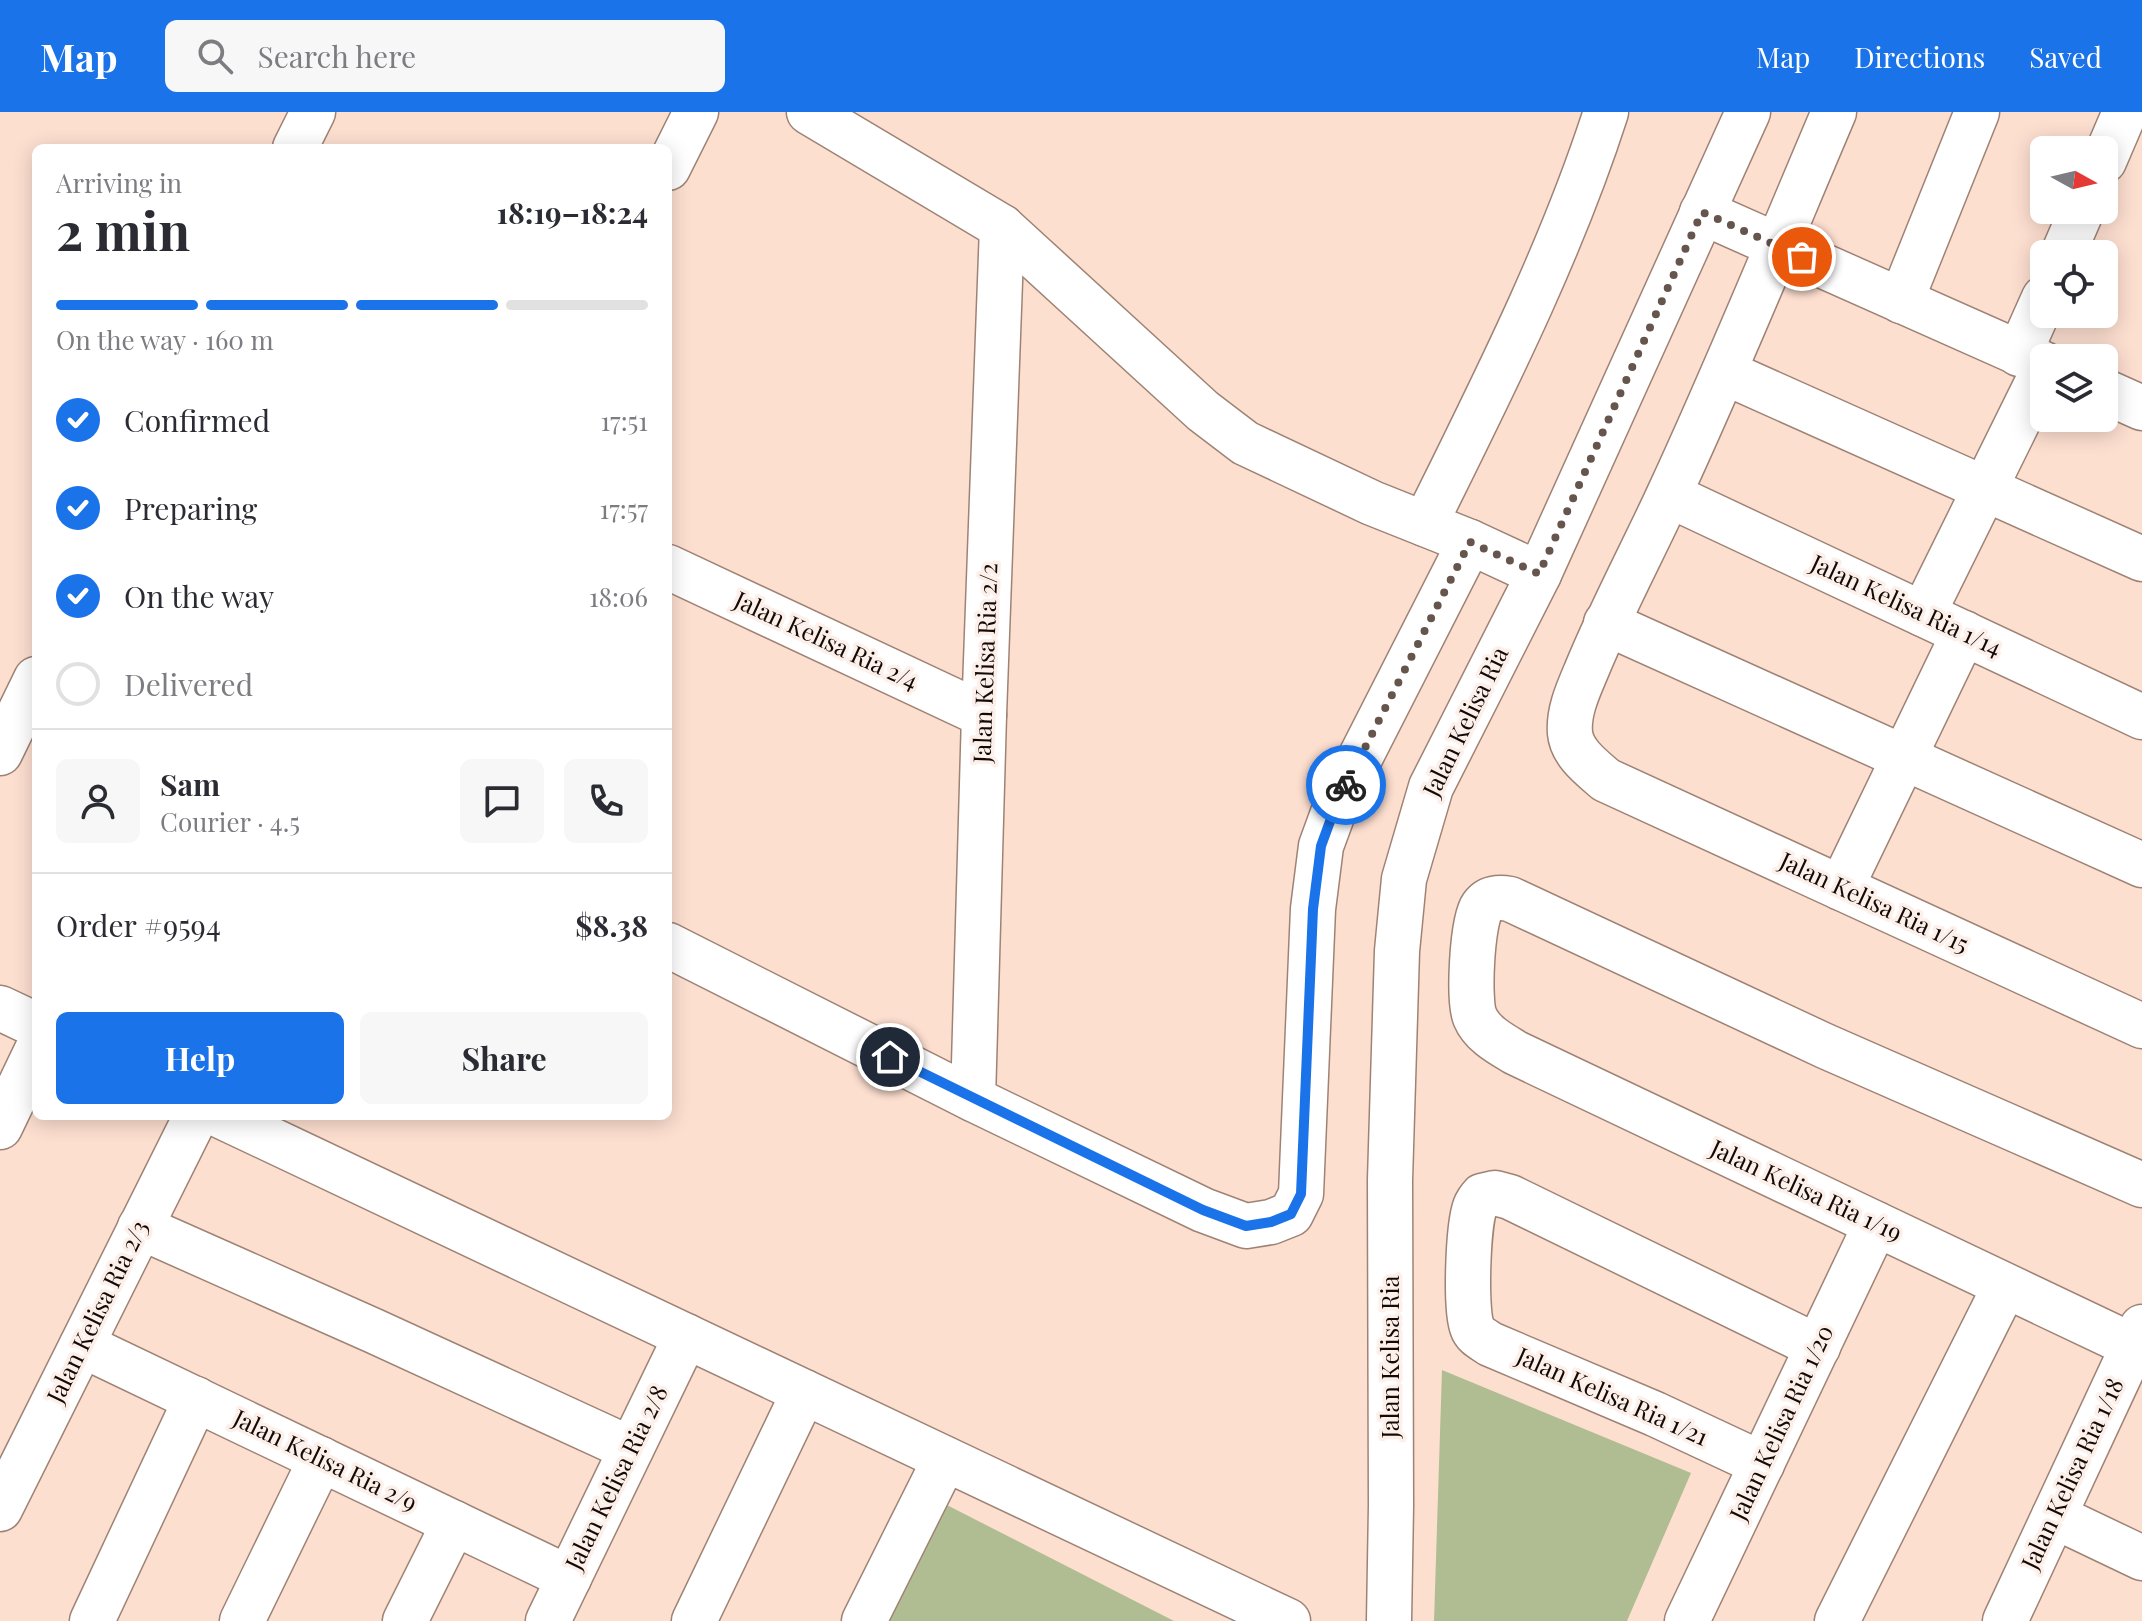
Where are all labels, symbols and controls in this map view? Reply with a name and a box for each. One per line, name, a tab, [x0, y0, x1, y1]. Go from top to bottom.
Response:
search box	[165, 20, 725, 92]
text: Map	[40, 31, 117, 82]
icon: search	[193, 34, 237, 78]
text: Search here	[257, 36, 416, 76]
text: Map	[1756, 38, 1810, 75]
text: Directions	[1854, 38, 1985, 75]
text: Saved	[2029, 38, 2102, 75]
north arrow	[2030, 136, 2118, 224]
map controls	[2030, 136, 2118, 432]
text: Arriving in	[56, 165, 182, 200]
text: 18:19–18:24	[497, 192, 648, 232]
text: 2 min	[56, 195, 190, 264]
pin	[1768, 223, 1836, 291]
icon: bag	[1780, 235, 1824, 279]
button: locate	[2030, 240, 2118, 328]
text: On the way · 160 m	[56, 322, 274, 357]
button: layers	[2030, 344, 2118, 432]
icon: check	[56, 398, 100, 442]
text: Confirmed	[124, 400, 270, 440]
text: 17:51	[600, 403, 648, 438]
icon: check	[56, 486, 100, 530]
text: Preparing	[124, 488, 257, 528]
text: 17:57	[600, 491, 648, 526]
street label: Jalan Kelisa Ria 1/14	[1805, 545, 2008, 662]
street label: Jalan Kelisa Ria 2/2	[964, 562, 1003, 765]
icon: check	[56, 574, 100, 618]
text: On the way	[124, 576, 274, 616]
text: 18:06	[589, 579, 648, 614]
street label: Jalan Kelisa Ria 2/4	[729, 582, 924, 696]
street label: Jalan Kelisa Ria	[1414, 641, 1514, 802]
text: Delivered	[124, 664, 253, 704]
courier	[1306, 745, 1386, 825]
button: person	[56, 759, 140, 843]
button: chat	[460, 759, 544, 843]
button: phone	[564, 759, 648, 843]
icon: bike	[1324, 763, 1368, 807]
text: Sam	[160, 764, 220, 804]
text: Courier · 4.5	[160, 804, 300, 839]
street label: Jalan Kelisa Ria 1/15	[1774, 843, 1975, 959]
text: Order #9594	[56, 905, 221, 945]
text: $8.38	[575, 905, 648, 945]
button: Help	[56, 1012, 344, 1104]
button: Share	[360, 1012, 648, 1104]
pin	[856, 1023, 924, 1091]
icon: home	[868, 1035, 912, 1079]
street label: Jalan Kelisa Ria 1/19	[1705, 1130, 1908, 1248]
street label: Jalan Kelisa Ria 2/3	[38, 1214, 154, 1409]
street label: Jalan Kelisa Ria	[1373, 1275, 1405, 1440]
street label: Jalan Kelisa Ria 1/20	[1720, 1319, 1839, 1526]
street label: Jalan Kelisa Ria 1/21	[1511, 1338, 1714, 1452]
street label: Jalan Kelisa Ria 1/18	[2012, 1372, 2130, 1575]
street label: Jalan Kelisa Ria 2/8	[556, 1379, 674, 1576]
street label: Jalan Kelisa Ria 2/9	[228, 1400, 423, 1518]

